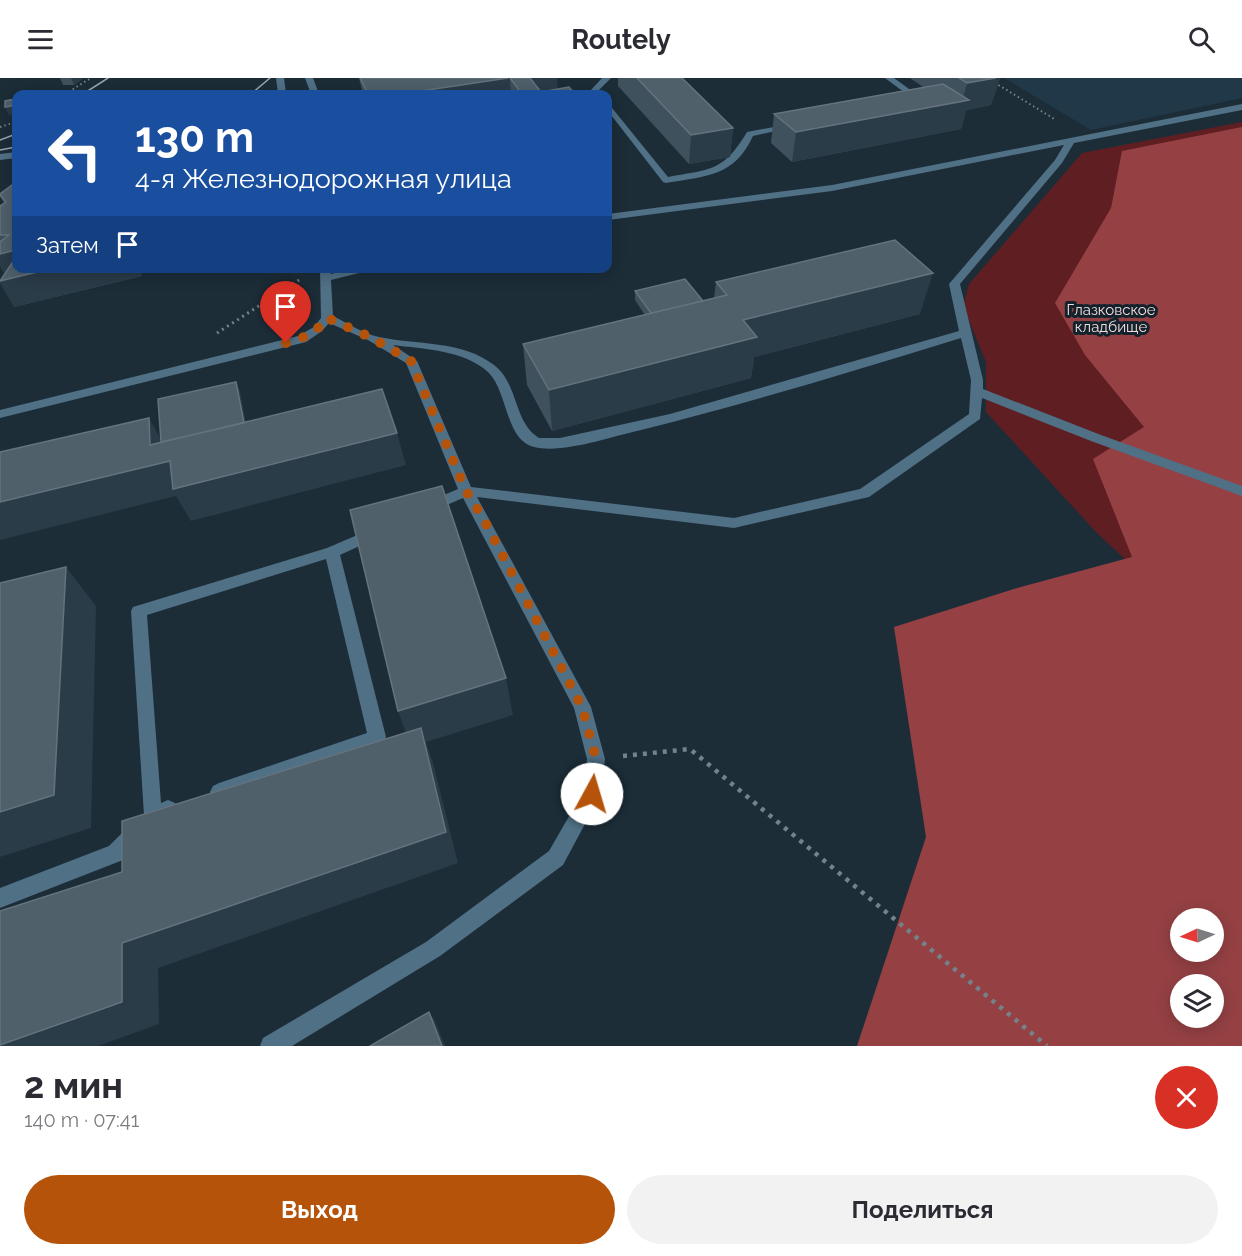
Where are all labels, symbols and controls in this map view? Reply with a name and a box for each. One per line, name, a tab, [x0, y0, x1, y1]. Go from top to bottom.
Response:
icon: menu	[24, 23, 57, 56]
icon: search	[1185, 23, 1218, 56]
text: Routely	[571, 24, 671, 55]
text: 130 m	[135, 113, 254, 162]
icon: left	[36, 114, 114, 192]
text: 4-я Железнодорожная улица	[135, 163, 512, 194]
icon: arrive	[111, 228, 144, 261]
text: Затем	[36, 232, 99, 258]
pin	[260, 281, 311, 343]
icon: arrive	[269, 290, 302, 323]
park label: Глазковское кладбище	[1066, 301, 1156, 336]
position arrow	[560, 762, 624, 826]
north arrow	[1170, 908, 1224, 962]
map controls	[1170, 908, 1224, 1028]
button: layers	[1170, 974, 1224, 1028]
text: 2 мин	[24, 1064, 123, 1106]
button: close	[1155, 1066, 1218, 1129]
text: 140 m · 07:41	[24, 1108, 139, 1132]
button: Выход	[24, 1175, 615, 1244]
button: Поделиться	[627, 1175, 1218, 1244]

